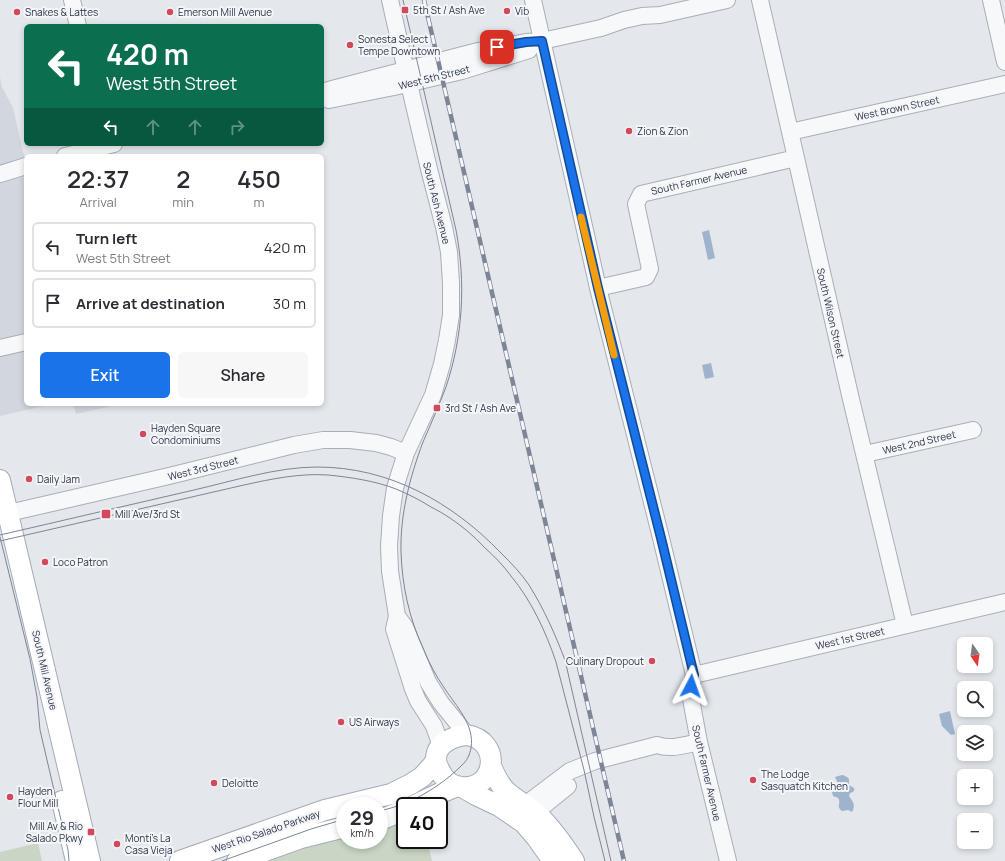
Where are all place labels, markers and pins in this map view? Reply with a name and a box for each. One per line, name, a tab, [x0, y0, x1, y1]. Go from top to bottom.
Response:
place label: 5th St / Ash Ave	[413, 3, 485, 17]
place label: Vib	[515, 4, 529, 18]
place label: Snakes & Lattes	[25, 5, 98, 19]
place label: Emerson Mill Avenue	[178, 5, 272, 19]
marker: 5th St / Ash Ave	[400, 5, 410, 15]
marker: Vib	[502, 6, 512, 16]
marker: Snakes & Lattes	[12, 7, 22, 17]
marker: Emerson Mill Avenue	[165, 7, 175, 17]
pin	[480, 30, 514, 64]
place label: Sonesta Select Tempe Downtown	[358, 32, 440, 58]
marker: Sonesta Select Tempe Downtown	[345, 40, 355, 50]
place label: Zion & Zion	[637, 124, 688, 138]
marker: Zion & Zion	[624, 126, 634, 136]
place label: 3rd St / Ash Ave	[445, 401, 516, 415]
marker: 3rd St / Ash Ave	[432, 403, 442, 413]
place label: Hayden Square Condominiums	[151, 421, 221, 447]
marker: Hayden Square Condominiums	[138, 429, 148, 439]
place label: Daily Jam	[37, 472, 80, 486]
marker: Daily Jam	[24, 474, 34, 484]
place label: Mill Ave/3rd St	[115, 507, 180, 521]
marker: Mill Ave/3rd St	[100, 508, 112, 520]
place label: Loco Patron	[53, 555, 108, 569]
marker: Loco Patron	[40, 557, 50, 567]
place label: Culinary Dropout	[566, 654, 644, 668]
marker: Culinary Dropout	[647, 656, 657, 666]
place label: US Airways	[349, 715, 399, 729]
marker: US Airways	[336, 717, 346, 727]
place label: The Lodge Sasquatch Kitchen	[761, 767, 848, 793]
marker: The Lodge Sasquatch Kitchen	[748, 775, 758, 785]
place label: Deloitte	[222, 776, 259, 790]
marker: Deloitte	[209, 778, 219, 788]
place label: Hayden Flour Mill	[18, 784, 58, 810]
marker: Hayden Flour Mill	[5, 792, 15, 802]
place label: Mill Av & Rio Salado Pkwy	[26, 819, 84, 845]
marker: Mill Av & Rio Salado Pkwy	[86, 827, 96, 837]
place label: Monti's La Casa Vieja	[125, 831, 173, 857]
marker: Monti's La Casa Vieja	[112, 839, 122, 849]

